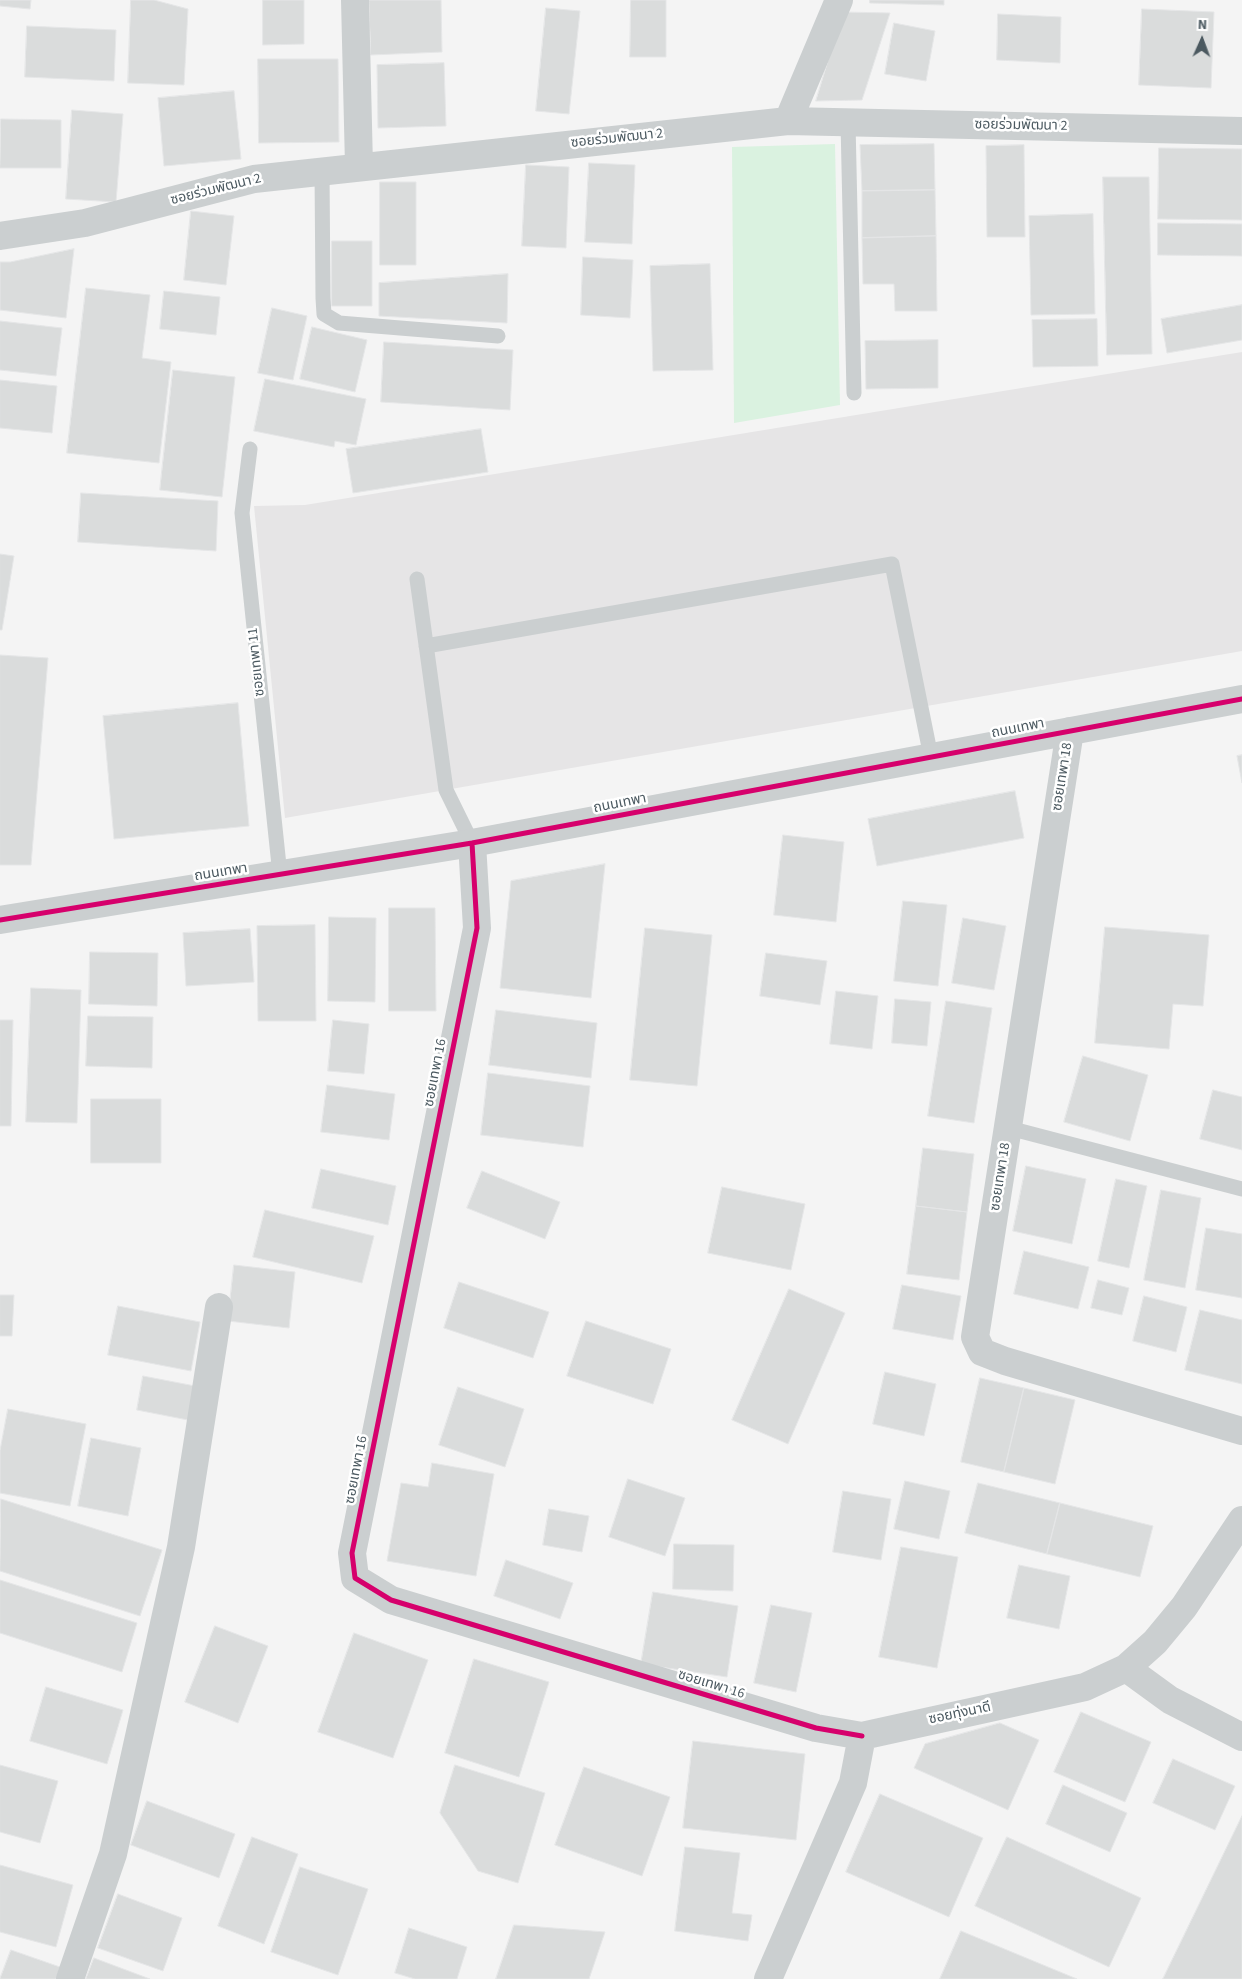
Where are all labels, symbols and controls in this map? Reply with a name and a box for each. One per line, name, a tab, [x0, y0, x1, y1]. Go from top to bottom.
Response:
north arrow	[1177, 15, 1227, 65]
text: N	[1198, 15, 1208, 35]
street label: ซอยร่วมพัฒนา 2	[974, 117, 1068, 135]
street label: ซอยร่วมพัฒนา 2	[570, 126, 664, 152]
street label: ซอยร่วมพัฒนา 2	[169, 171, 263, 209]
street label: ซอยเทพา 11	[245, 627, 269, 697]
street label: ถนนเทพา	[990, 716, 1046, 742]
street label: ซอยเทพา 18	[1049, 742, 1077, 812]
street label: ถนนเทพา	[592, 791, 648, 817]
street label: ถนนเทพา	[193, 861, 249, 885]
street label: ซอยเทพา 16	[421, 1038, 451, 1108]
street label: ซอยเทพา 18	[987, 1142, 1015, 1212]
street label: ซอยเทพา 16	[342, 1435, 372, 1505]
street label: ซอยเทพา 16	[676, 1667, 746, 1703]
street label: ซอยทุ่งนาดี	[927, 1699, 993, 1729]

